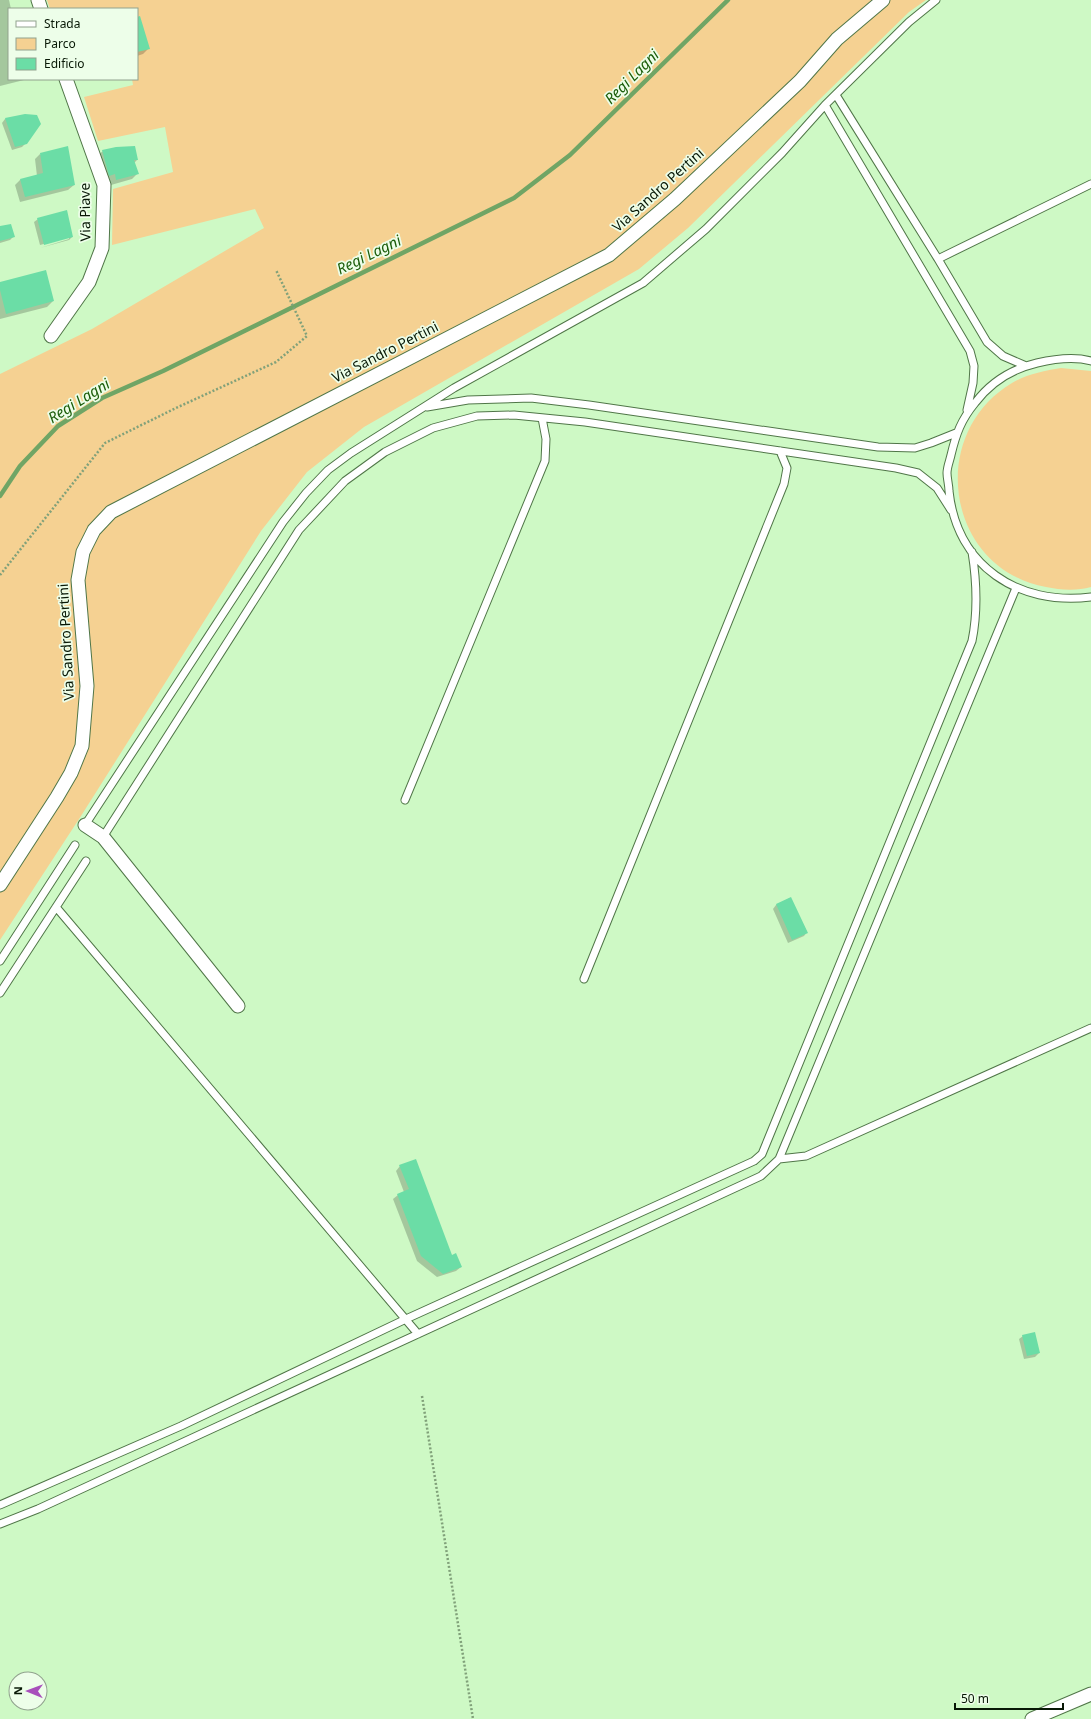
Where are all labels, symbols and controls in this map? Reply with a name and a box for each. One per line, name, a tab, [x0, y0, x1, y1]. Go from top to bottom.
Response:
legend	[8, 8, 138, 80]
text: Strada	[44, 15, 80, 32]
text: Parco	[44, 35, 76, 52]
water label: Regi Lagni	[600, 44, 664, 108]
text: Edificio	[44, 55, 85, 72]
street label: Via Sandro Pertini	[608, 143, 707, 236]
street label: Via Piave	[74, 183, 95, 241]
water label: Regi Lagni	[333, 229, 405, 278]
street label: Via Sandro Pertini	[328, 317, 441, 387]
water label: Regi Lagni	[44, 373, 114, 427]
street label: Via Sandro Pertini	[53, 583, 78, 701]
north arrow	[8, 1671, 48, 1711]
scale bar	[955, 1685, 1063, 1711]
text: N	[10, 1686, 25, 1695]
text: 50 m	[961, 1690, 989, 1707]

